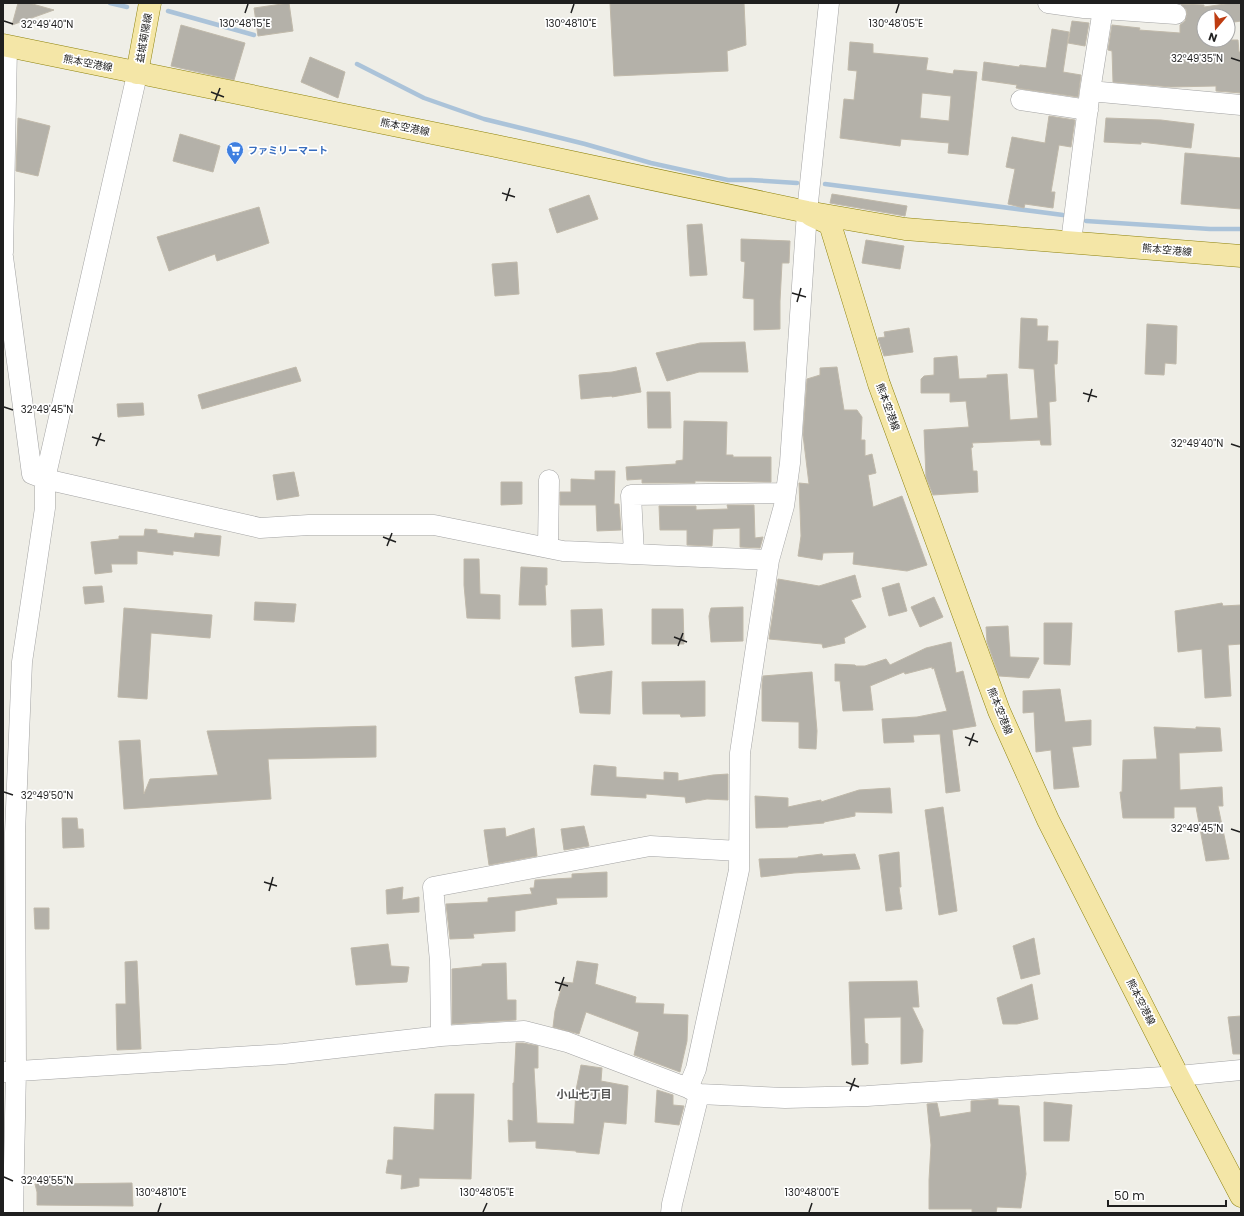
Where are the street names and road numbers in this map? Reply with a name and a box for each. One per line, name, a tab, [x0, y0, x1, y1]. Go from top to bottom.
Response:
street label: 益城菊陽線	[132, 12, 156, 64]
street label: 熊本空港線	[62, 51, 114, 75]
street label: 熊本空港線	[379, 114, 431, 140]
street label: 熊本空港線	[1141, 240, 1193, 260]
street label: 熊本空港線	[872, 381, 904, 433]
street label: 熊本空港線	[984, 685, 1016, 737]
street label: 熊本空港線	[1123, 976, 1159, 1028]

